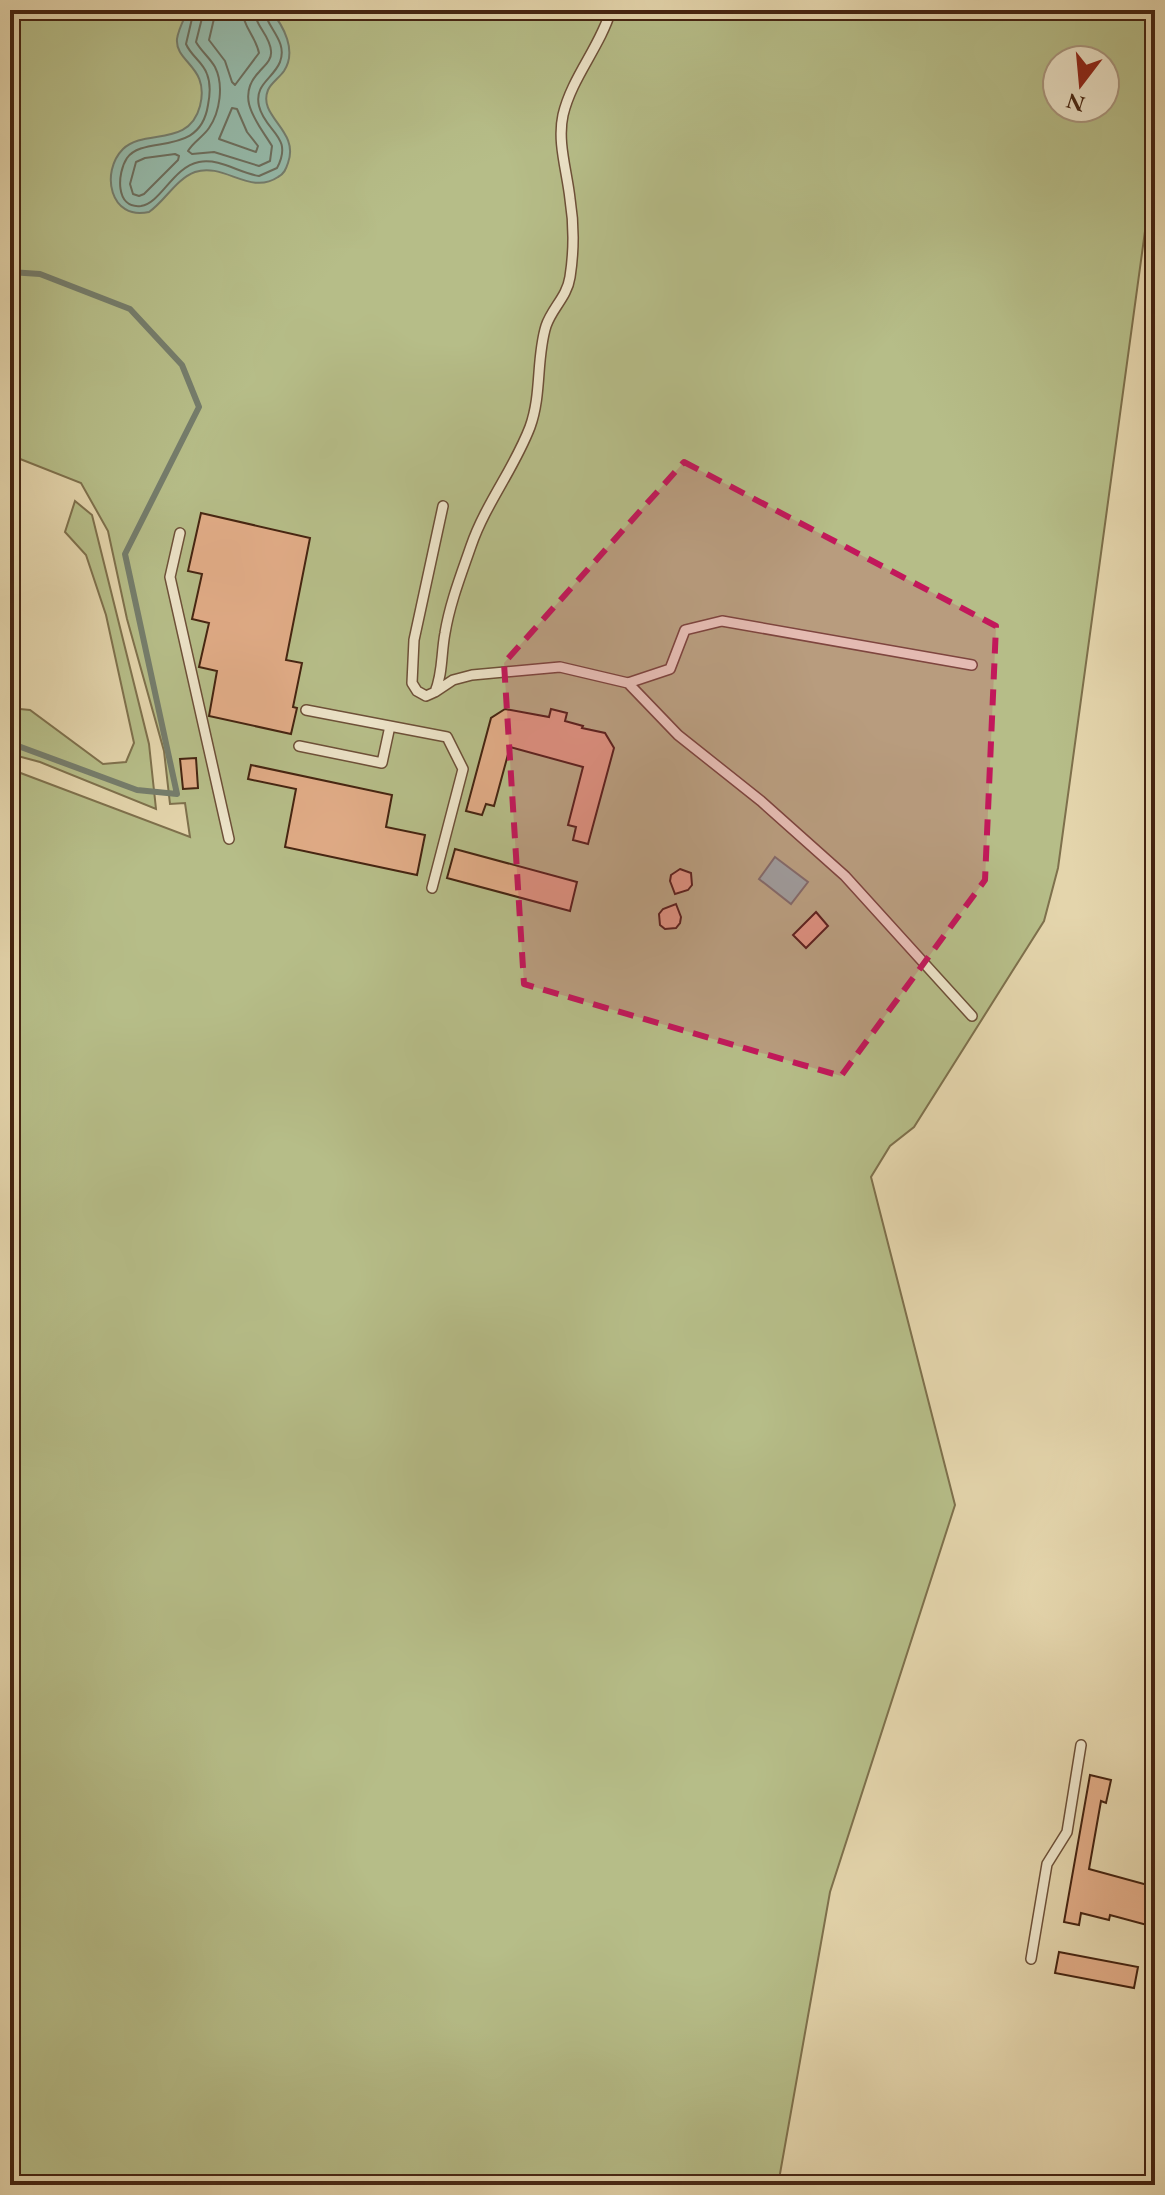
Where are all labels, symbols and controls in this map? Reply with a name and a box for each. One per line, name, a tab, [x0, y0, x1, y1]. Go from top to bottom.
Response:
north arrow	[1041, 44, 1121, 124]
text: N	[1063, 86, 1088, 119]

